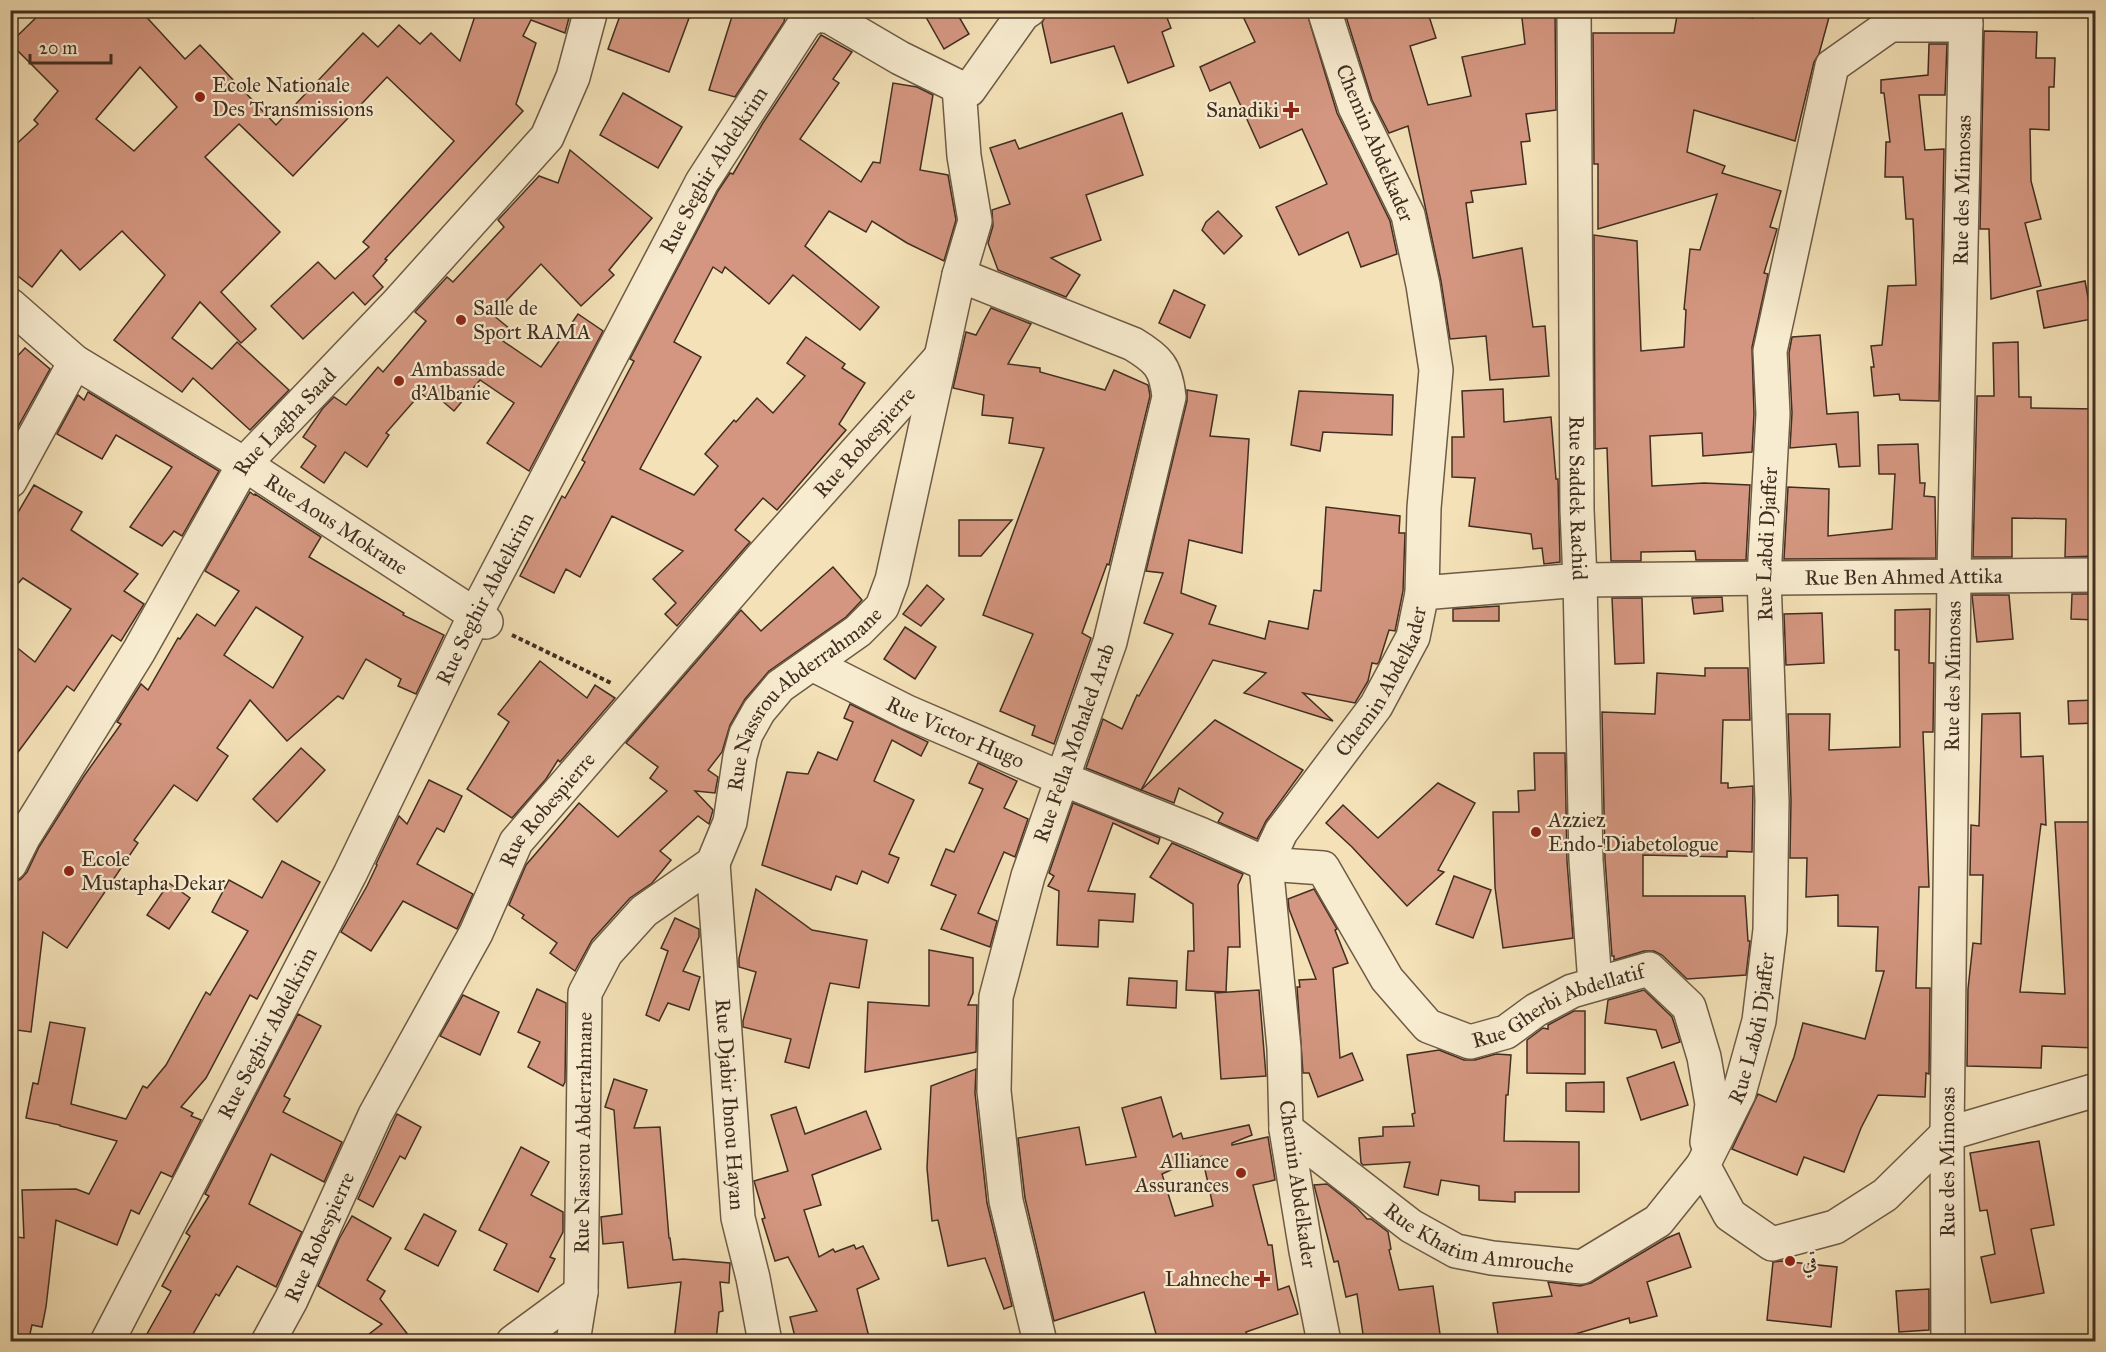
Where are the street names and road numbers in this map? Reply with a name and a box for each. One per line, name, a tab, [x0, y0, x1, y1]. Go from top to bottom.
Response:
street label: Chemin Abdelkader	[1330, 60, 1420, 226]
street label: Rue Seghir Abdelkrim	[654, 81, 774, 258]
street label: Rue des Mimosas	[1948, 115, 1977, 266]
street label: Rue Lagha Saad	[227, 362, 342, 480]
street label: Rue Robespierre	[808, 381, 921, 503]
street label: Rue Saddek Rachid	[1563, 416, 1593, 581]
street label: Rue Labdi Djaffer	[1751, 466, 1783, 622]
street label: Rue Aous Mokrane	[260, 468, 413, 581]
street label: Rue Seghir Abdelkrim	[430, 508, 540, 689]
street label: Rue Ben Ahmed Attika	[1804, 563, 2003, 591]
street label: Rue Nassrou Abderrahmane	[722, 601, 888, 793]
street label: Rue des Mimosas	[1939, 601, 1967, 751]
street label: Chemin Abdelkader	[1329, 604, 1432, 762]
street label: Rue Fella Mohaled Arab	[1028, 640, 1120, 846]
street label: Rue Victor Hugo	[882, 691, 1029, 774]
street label: Rue Robespierre	[494, 747, 601, 871]
street label: Rue Seghir Abdelkrim	[212, 943, 323, 1123]
street label: Rue Labdi Djaffer	[1723, 951, 1780, 1108]
street label: Rue Gherbi Abdellatif	[1469, 957, 1650, 1054]
street label: Rue Djabir Ibnou Hayan	[710, 998, 750, 1211]
street label: Rue Nassrou Abderrahmane	[569, 1011, 598, 1254]
street label: Rue des Mimosas	[1934, 1087, 1961, 1237]
street label: Chemin Abdelkader	[1273, 1098, 1323, 1270]
street label: Rue Robespierre	[279, 1168, 361, 1306]
street label: Rue Khatim Amrouche	[1379, 1197, 1575, 1279]

